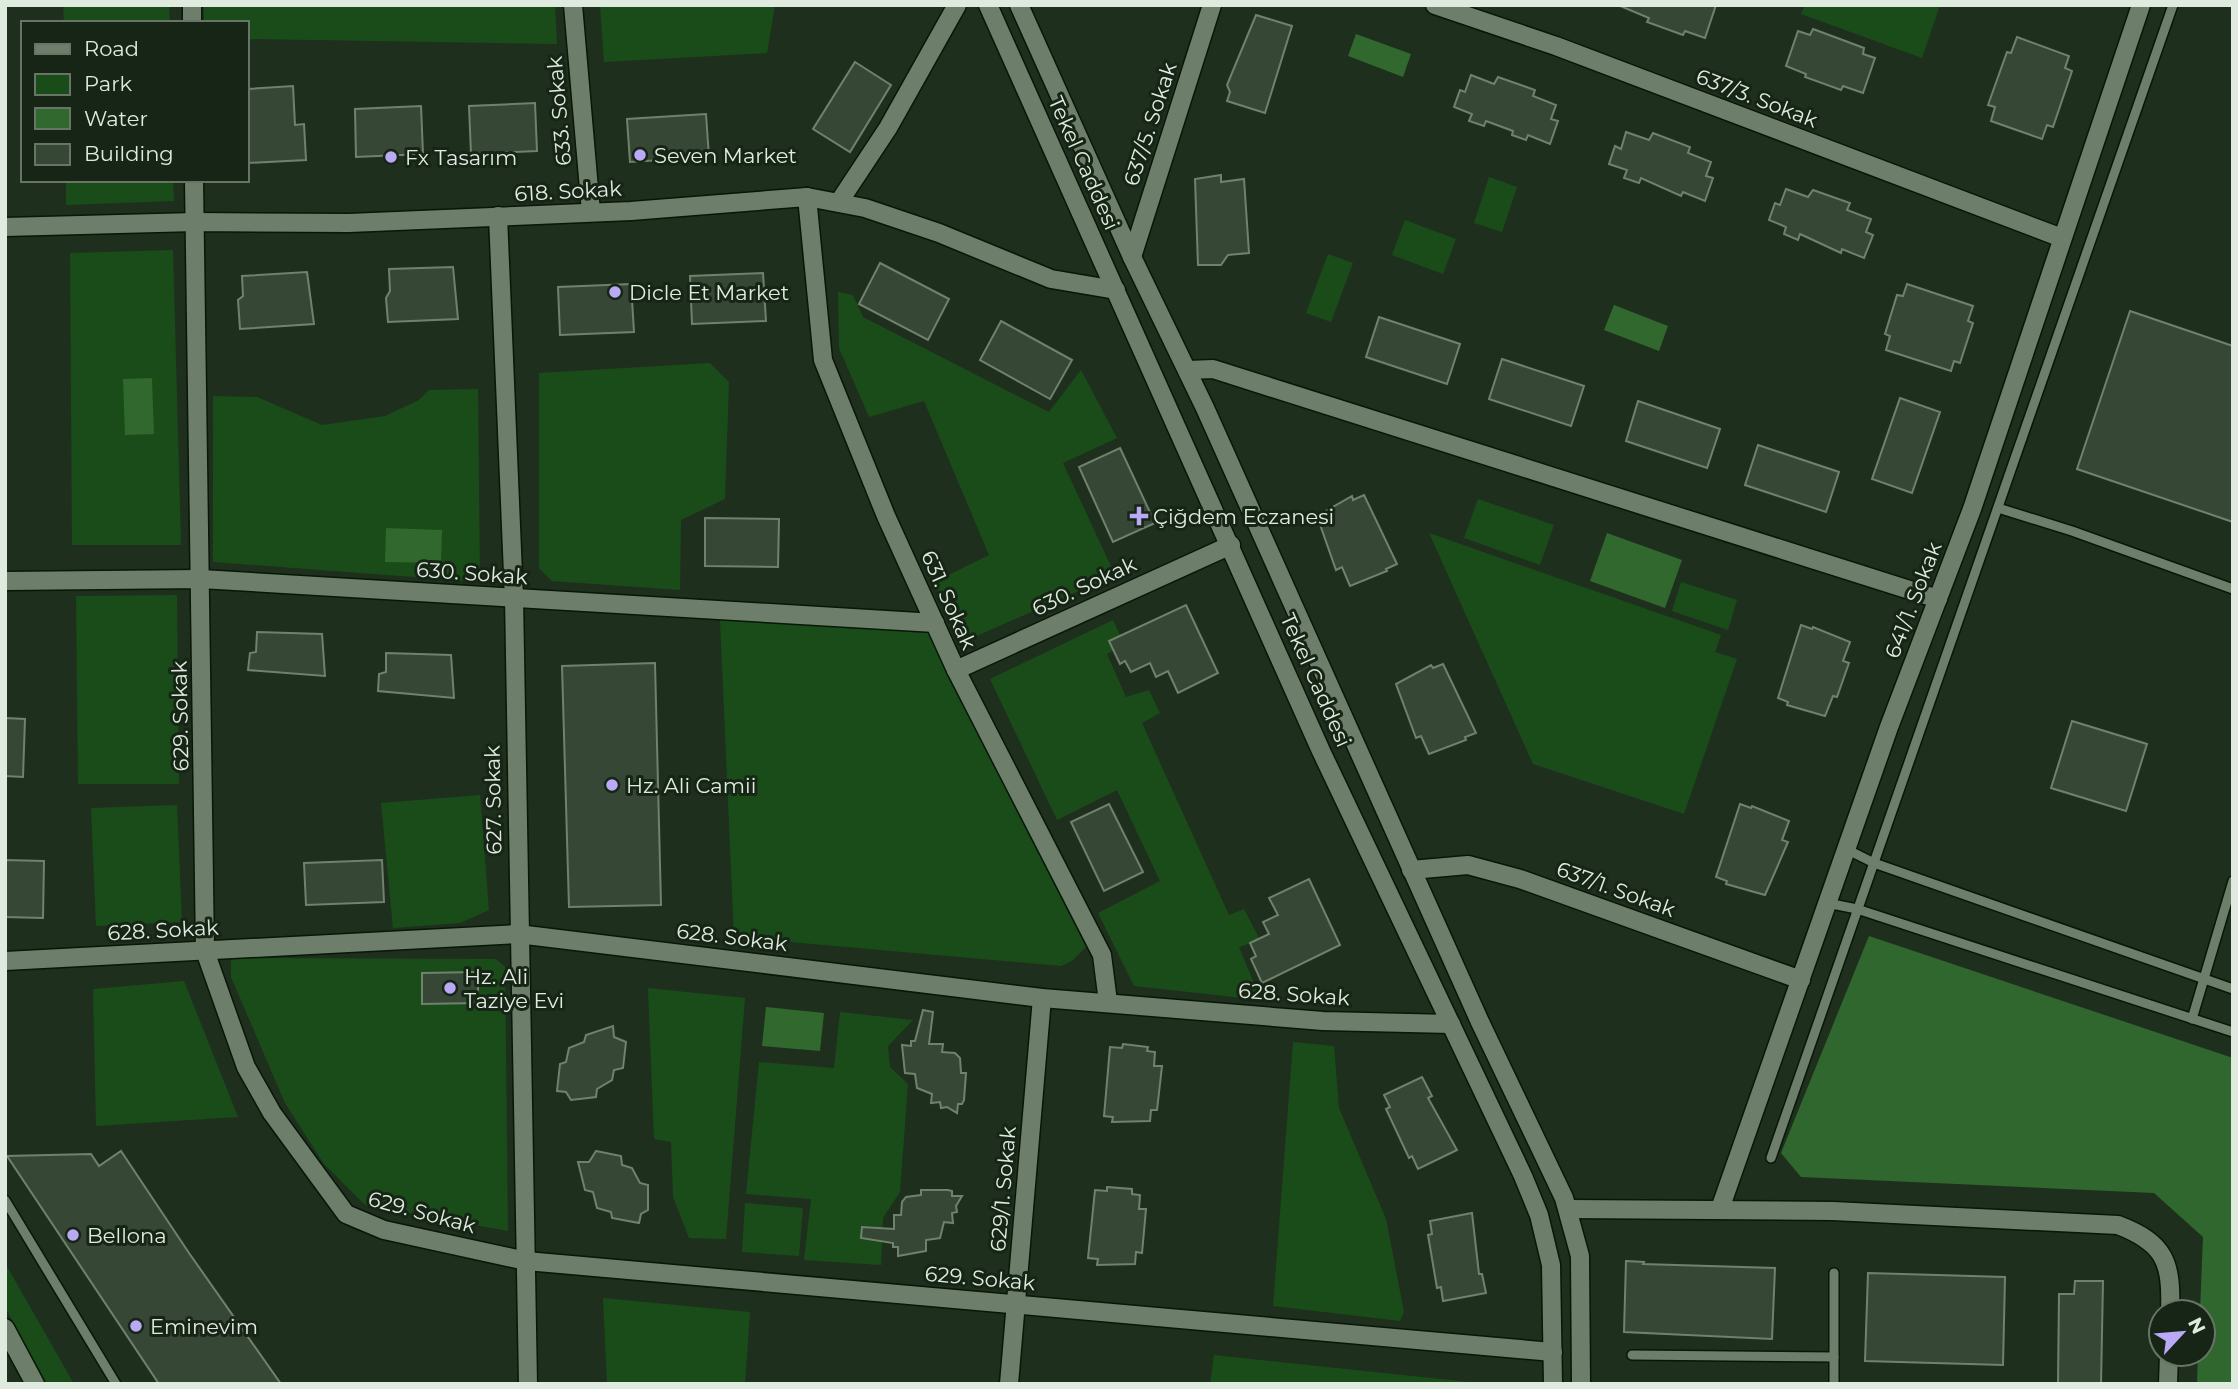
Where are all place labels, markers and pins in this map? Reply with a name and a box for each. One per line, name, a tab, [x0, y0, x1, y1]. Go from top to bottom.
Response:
place label: Seven Market	[654, 143, 797, 168]
place label: Fx Tasarım	[405, 145, 517, 170]
marker: Seven Market	[632, 147, 648, 163]
marker: Fx Tasarım	[383, 149, 399, 165]
place label: Dicle Et Market	[629, 280, 789, 305]
marker: Dicle Et Market	[607, 284, 623, 300]
place label: Çiğdem Eczanesi	[1153, 504, 1334, 529]
marker: Çiğdem Eczanesi	[1131, 508, 1147, 524]
place label: Hz. Ali Camii	[626, 773, 756, 798]
marker: Hz. Ali Camii	[604, 777, 620, 793]
place label: Hz. Ali Taziye Evi	[464, 964, 564, 1013]
marker: Hz. Ali Taziye Evi	[442, 980, 458, 996]
place label: Bellona	[87, 1223, 167, 1248]
marker: Bellona	[65, 1227, 81, 1243]
place label: Eminevim	[150, 1314, 258, 1339]
marker: Eminevim	[128, 1318, 144, 1334]

